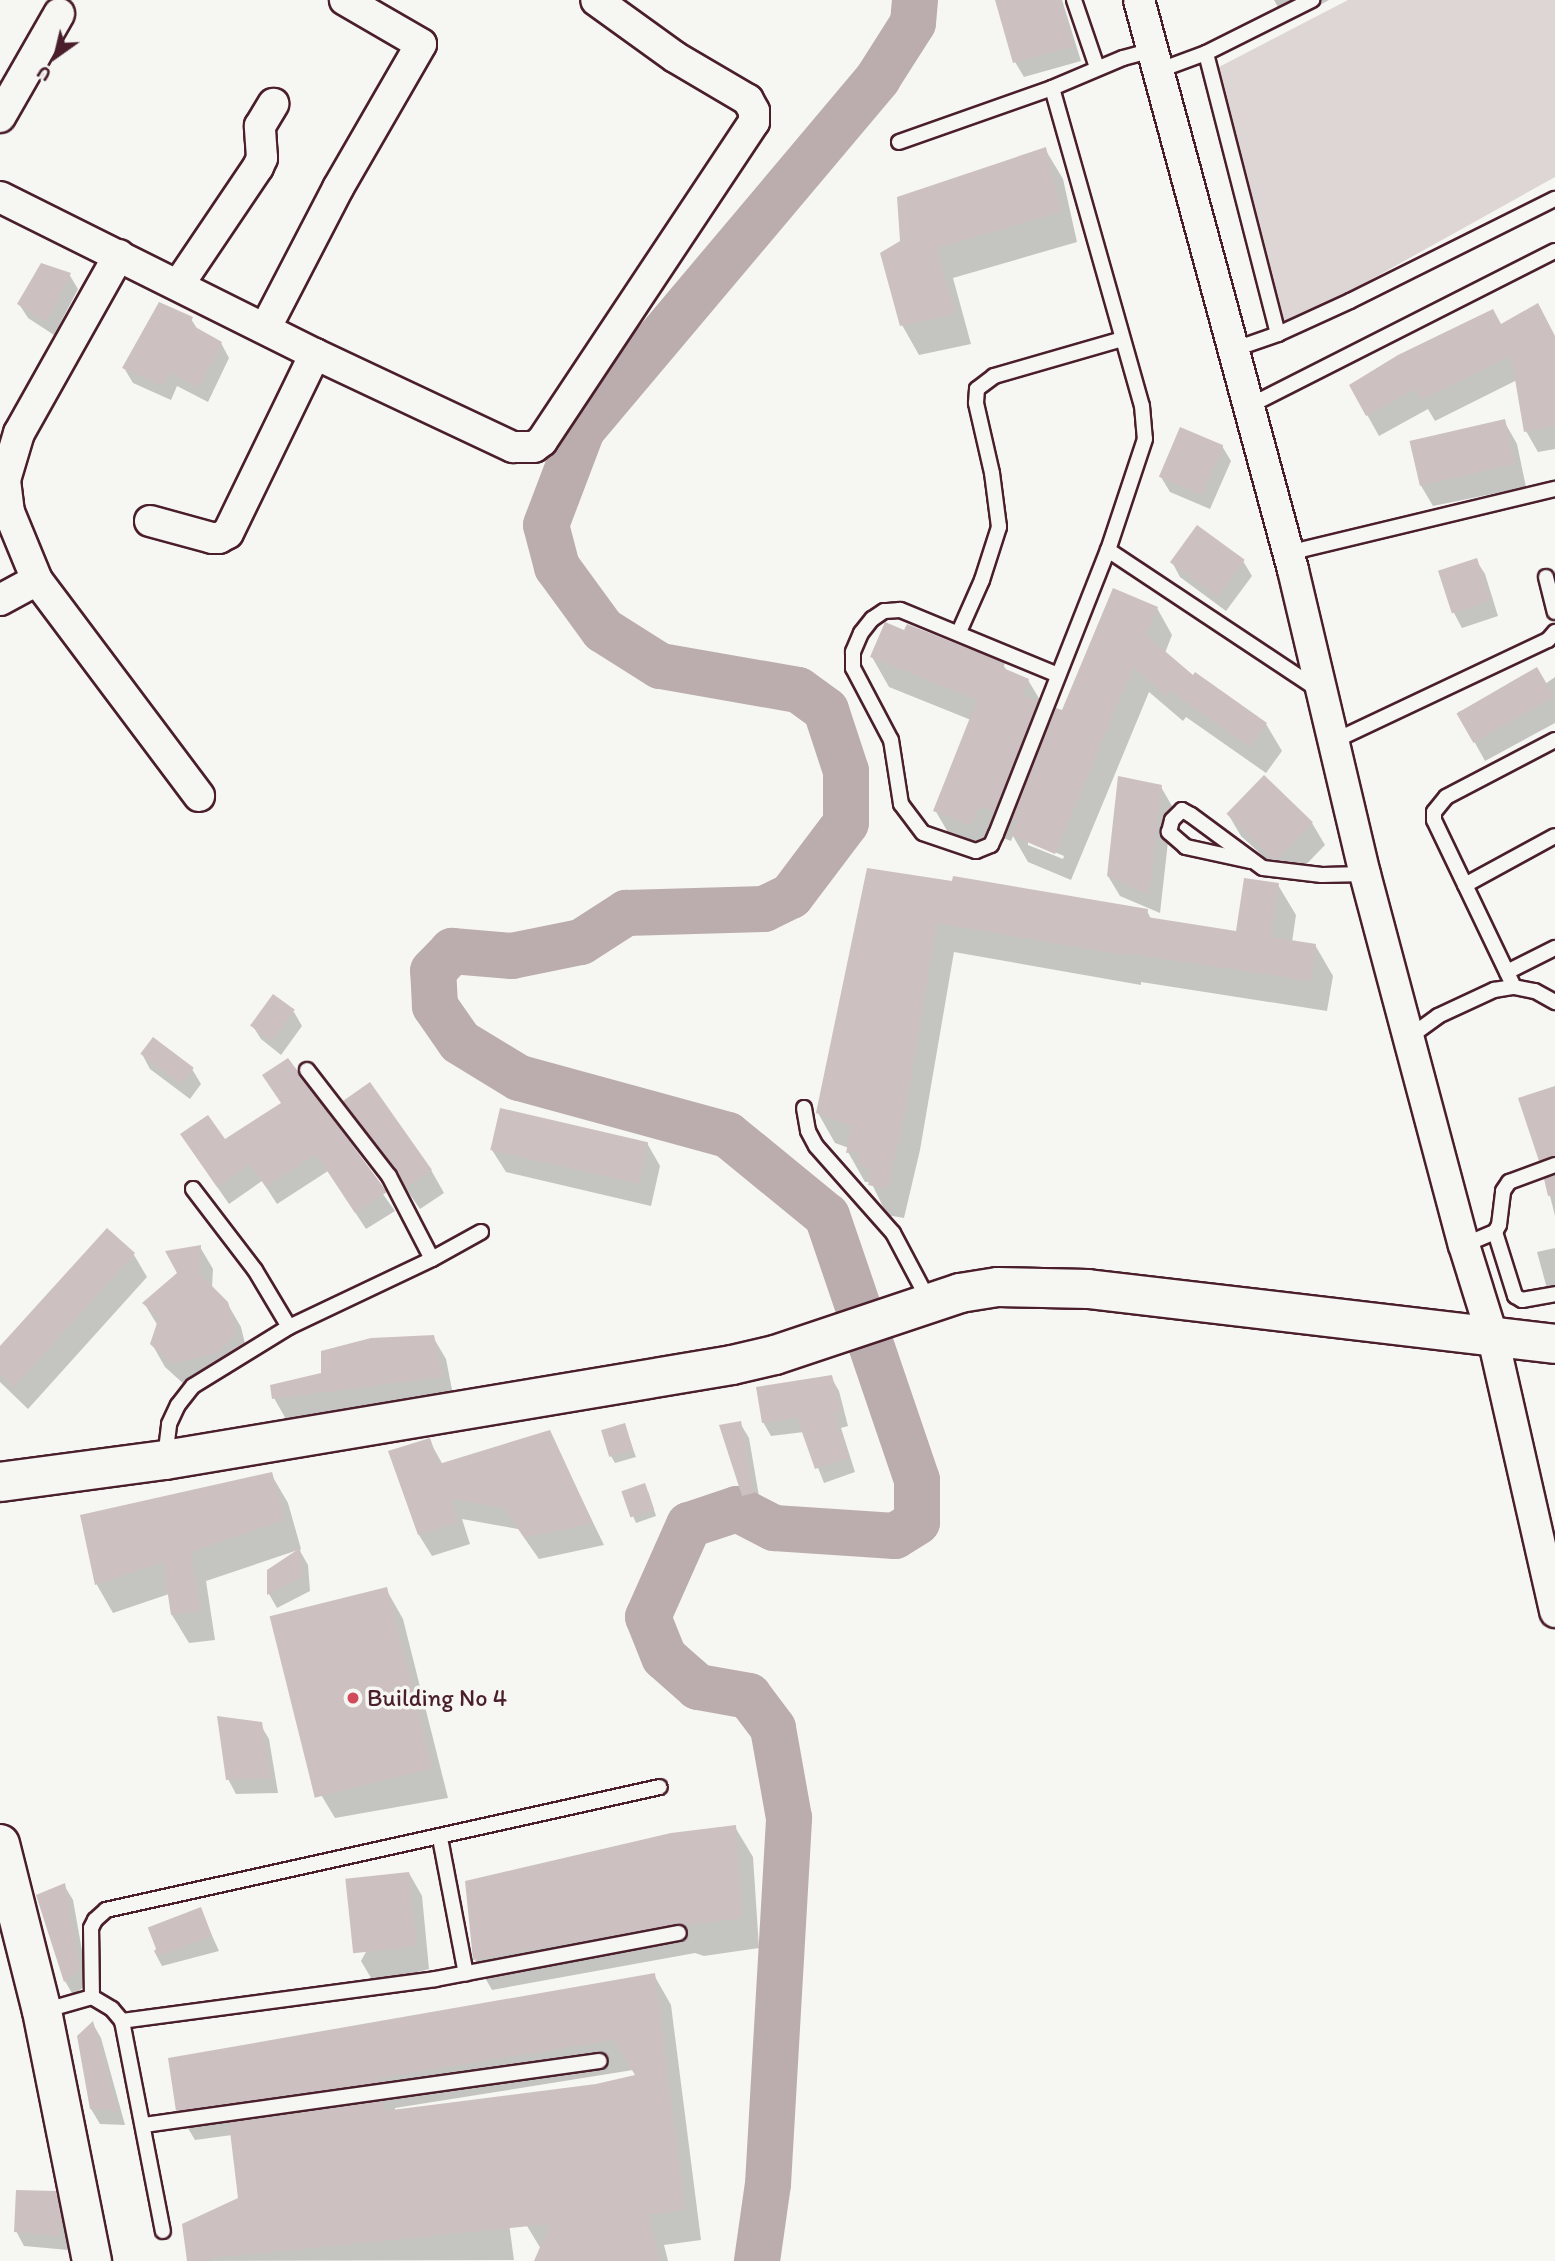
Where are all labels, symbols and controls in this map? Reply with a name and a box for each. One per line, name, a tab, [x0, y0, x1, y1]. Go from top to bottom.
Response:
north arrow	[21, 21, 91, 91]
text: U	[32, 61, 56, 87]
place label: Building No 4	[367, 1684, 507, 1712]
marker: Building No 4	[345, 1690, 361, 1706]

